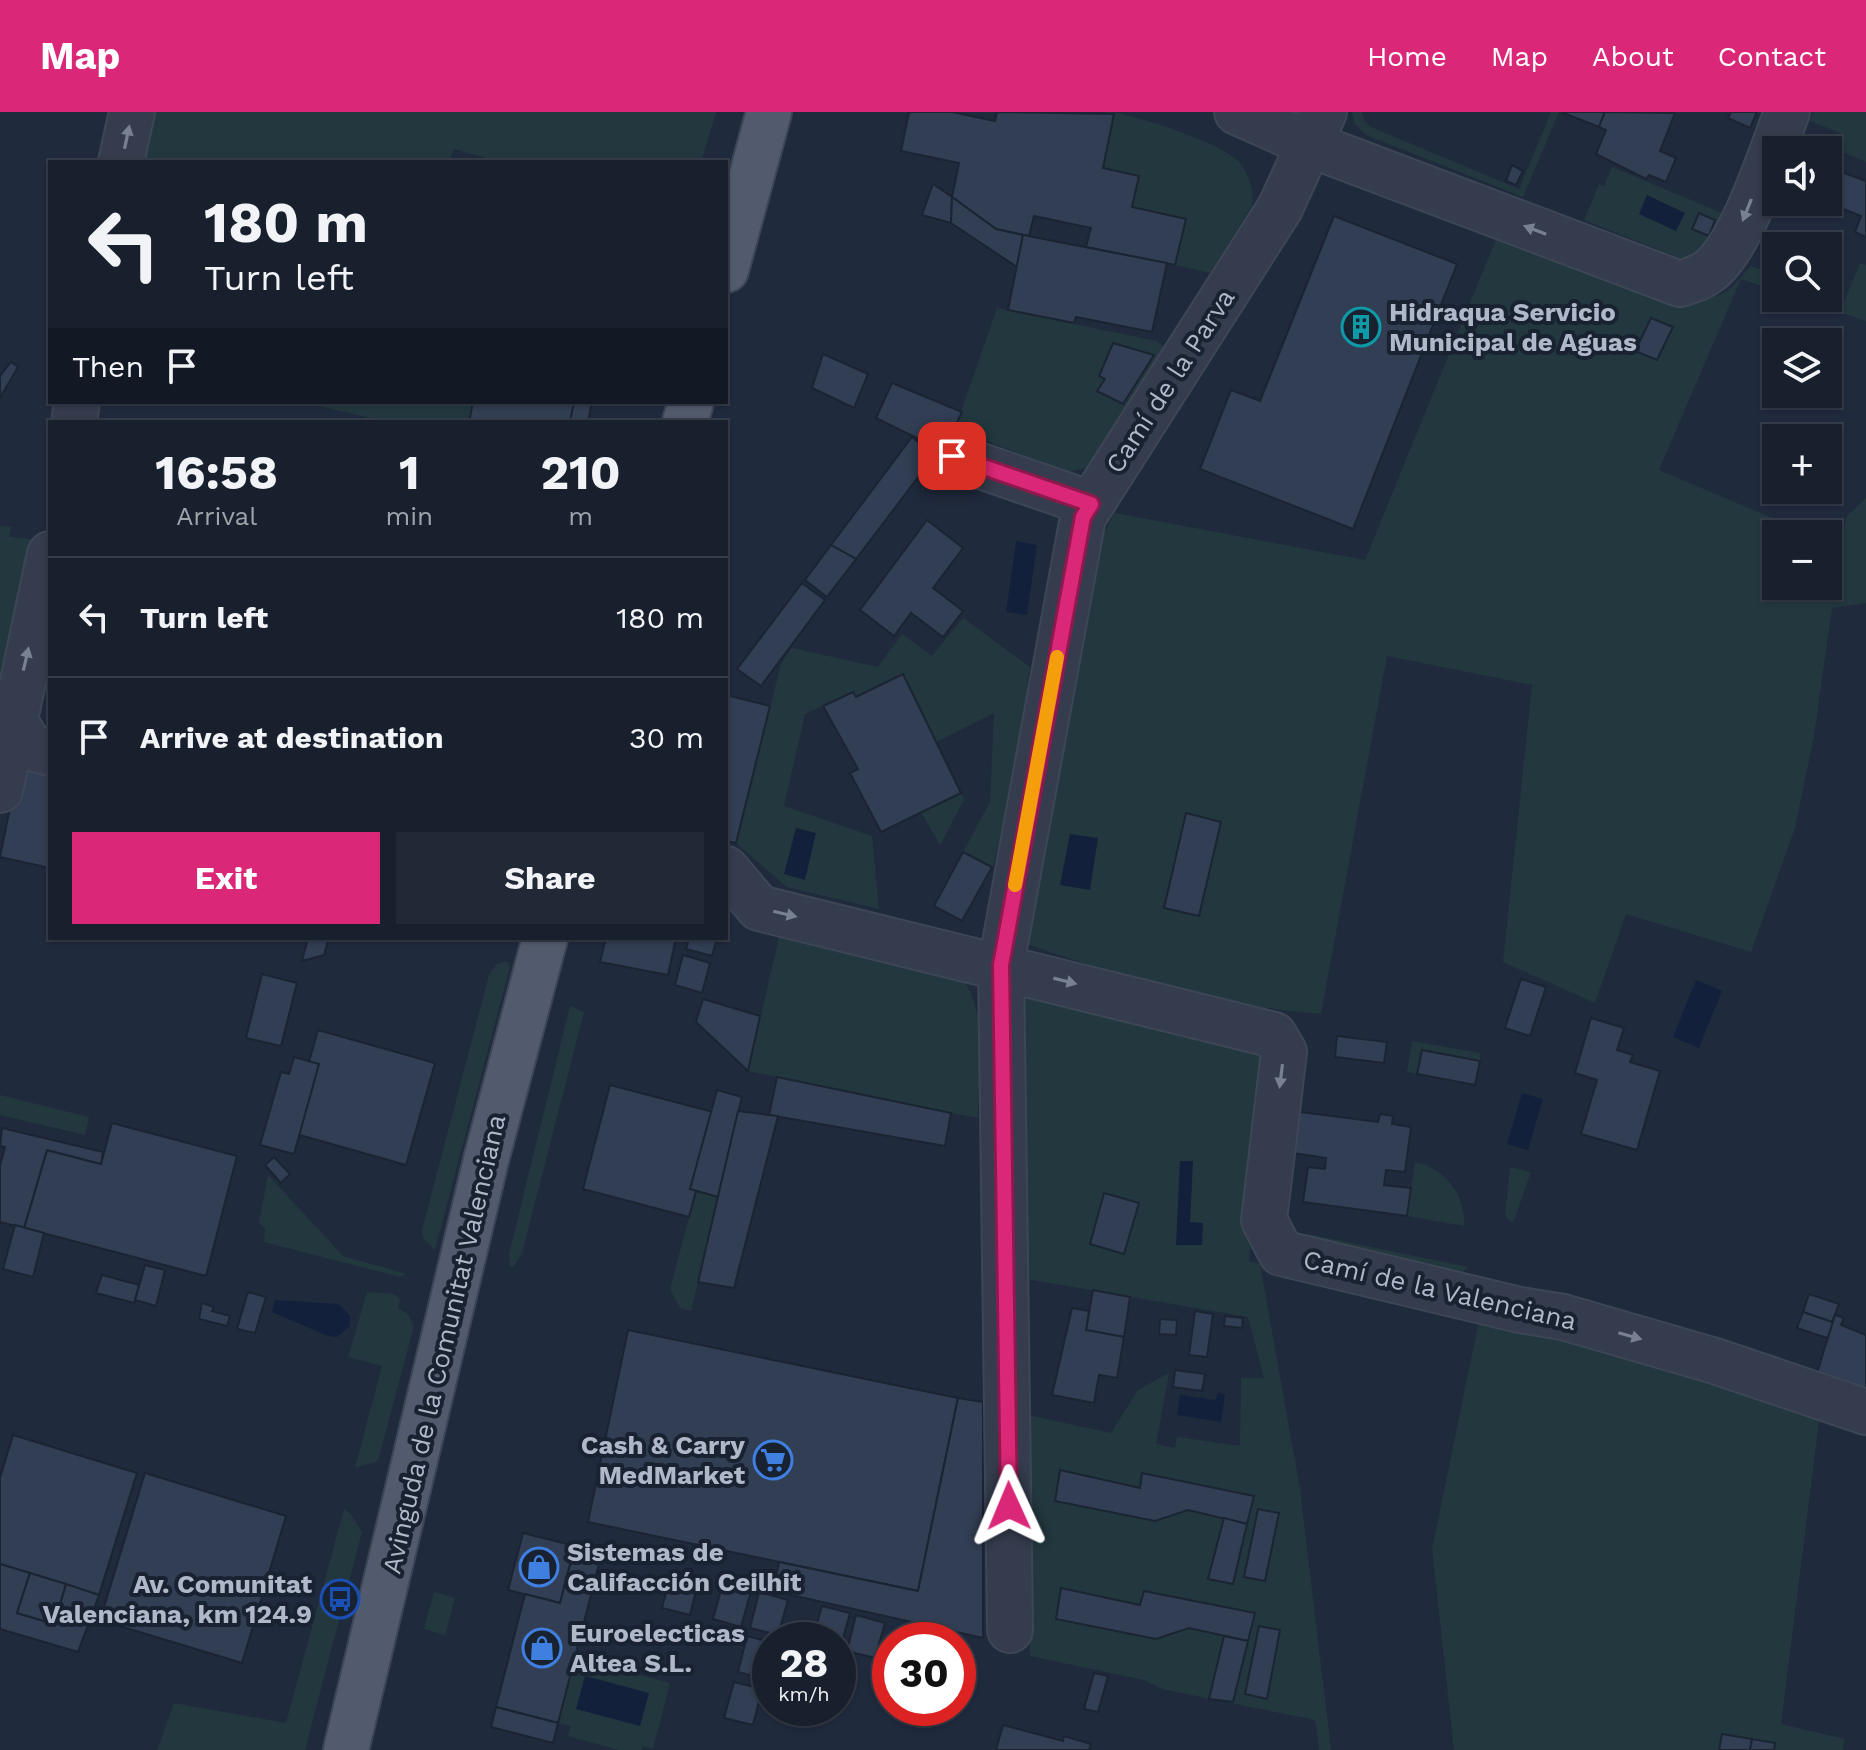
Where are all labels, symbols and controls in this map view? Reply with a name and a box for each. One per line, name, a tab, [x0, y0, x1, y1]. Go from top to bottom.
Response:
text: Map	[40, 34, 120, 78]
text: Home	[1367, 40, 1447, 73]
text: Map	[1491, 40, 1548, 73]
text: About	[1592, 40, 1674, 73]
text: Contact	[1718, 40, 1826, 73]
one-way arrow	[121, 124, 134, 149]
map controls	[1762, 136, 1842, 600]
button: sound	[1762, 136, 1842, 216]
text: 180 m	[204, 190, 368, 256]
icon: left	[72, 192, 176, 296]
one-way arrow	[1740, 198, 1753, 222]
one-way arrow	[1523, 223, 1547, 236]
button: search	[1762, 232, 1842, 312]
text: Turn left	[204, 257, 354, 299]
street label: Camí de la Parva	[1099, 283, 1241, 479]
place label: Hidraqua Servicio Municipal de Aguas	[1389, 297, 1637, 357]
building icon: Hidraqua Servicio Municipal de Aguas	[1340, 306, 1382, 348]
button: layers	[1762, 328, 1842, 408]
icon: arrive	[160, 344, 204, 388]
text: Then	[72, 349, 144, 384]
pin	[918, 422, 986, 490]
button: +	[1762, 424, 1842, 504]
icon: arrive	[930, 434, 974, 478]
text: 16:58	[155, 444, 278, 501]
text: 1	[399, 444, 420, 501]
text: 210	[540, 444, 621, 501]
text: Arrival	[176, 501, 257, 531]
text: min	[385, 501, 433, 531]
text: m	[568, 501, 593, 531]
button: −	[1762, 520, 1842, 600]
icon: left	[72, 595, 116, 639]
text: Turn left	[140, 600, 268, 635]
text: 180 m	[616, 600, 704, 635]
one-way arrow	[21, 646, 33, 671]
icon: arrive	[72, 715, 116, 759]
text: Arrive at destination	[140, 720, 444, 755]
text: 30 m	[629, 720, 704, 755]
button: Exit	[72, 832, 380, 924]
button: Share	[396, 832, 704, 924]
one-way arrow	[773, 908, 798, 921]
one-way arrow	[1053, 976, 1078, 988]
one-way arrow	[1274, 1064, 1287, 1089]
street label: Avinguda de la Comunitat Valenciana	[376, 1111, 512, 1577]
street label: Camí de la Valenciana	[1301, 1244, 1580, 1336]
one-way arrow	[1618, 1330, 1642, 1343]
place label: Cash & Carry MedMarket	[581, 1430, 746, 1490]
supermarket icon: Cash & Carry MedMarket	[752, 1439, 794, 1481]
position arrow	[967, 1464, 1051, 1548]
place label: Sistemas de Califacción Ceilhit	[567, 1537, 802, 1597]
shop icon: Sistemas de Califacción Ceilhit	[518, 1546, 560, 1588]
place label: Av. Comunitat Valenciana, km 124.9	[43, 1569, 313, 1629]
bus stop icon: Av. Comunitat Valenciana, km 124.9	[319, 1578, 361, 1620]
place label: Euroelecticas Altea S.L.	[570, 1618, 745, 1678]
speed limit sign: 30	[872, 1622, 976, 1726]
shop icon: Euroelecticas Altea S.L.	[521, 1627, 563, 1669]
text: 28	[780, 1640, 828, 1687]
text: km/h	[778, 1682, 830, 1706]

